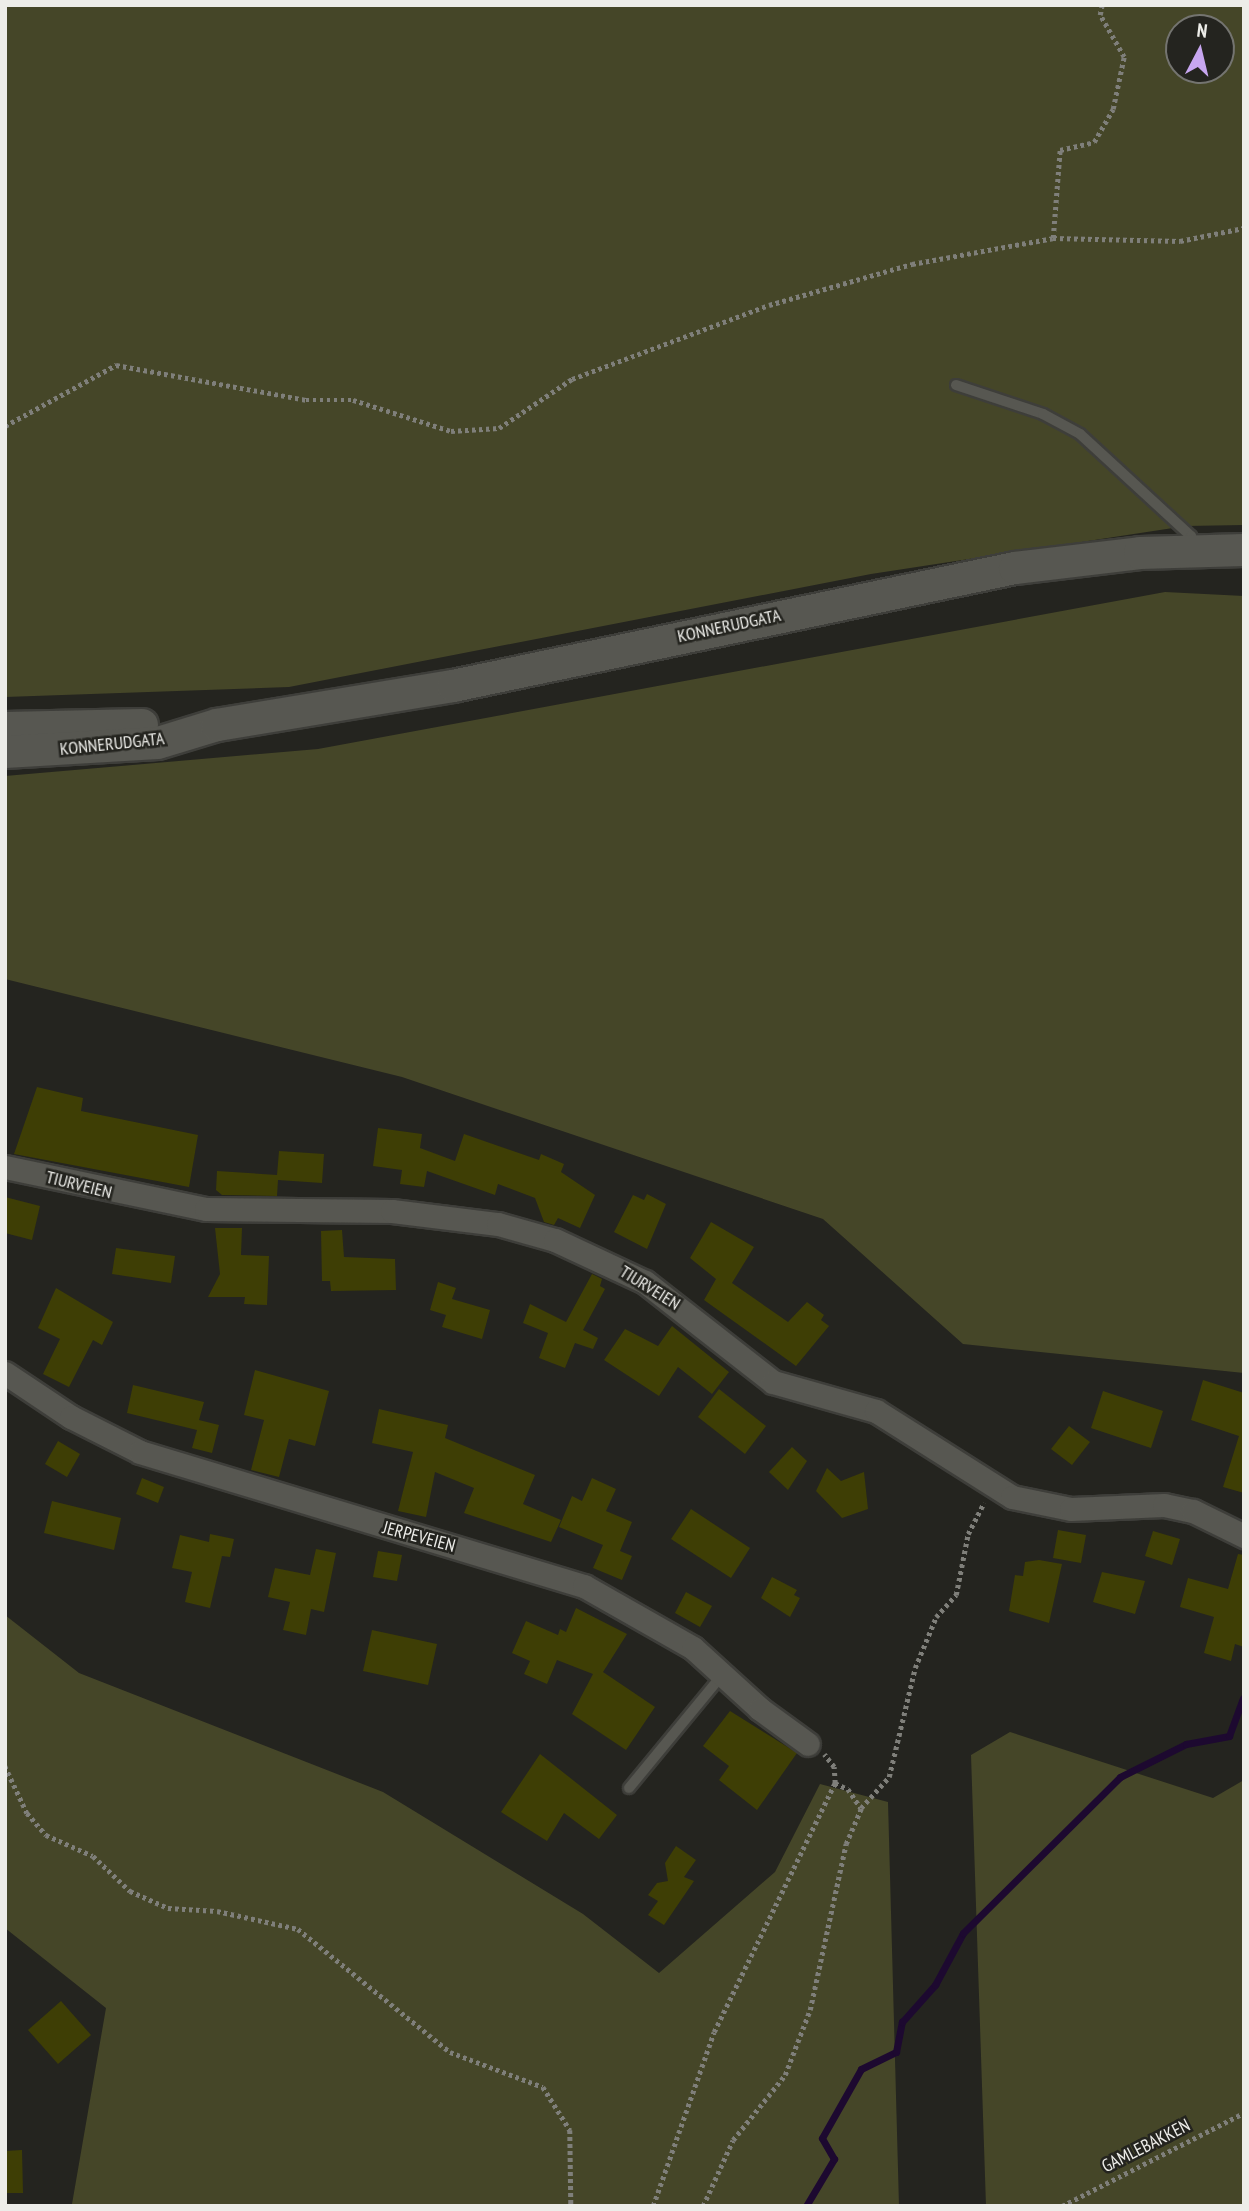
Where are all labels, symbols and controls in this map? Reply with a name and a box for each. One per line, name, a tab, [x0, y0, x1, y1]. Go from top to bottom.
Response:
north arrow	[1165, 14, 1235, 84]
text: N	[1196, 18, 1209, 43]
street label: KONNERUDGATA	[675, 605, 783, 647]
street label: KONNERUDGATA	[59, 728, 165, 760]
street label: TIURVEIEN	[44, 1166, 114, 1204]
street label: TIURVEIEN	[616, 1261, 684, 1315]
street label: JERPEVEIEN	[380, 1517, 458, 1557]
street label: GAMLEBAKKEN	[1098, 2115, 1194, 2177]

